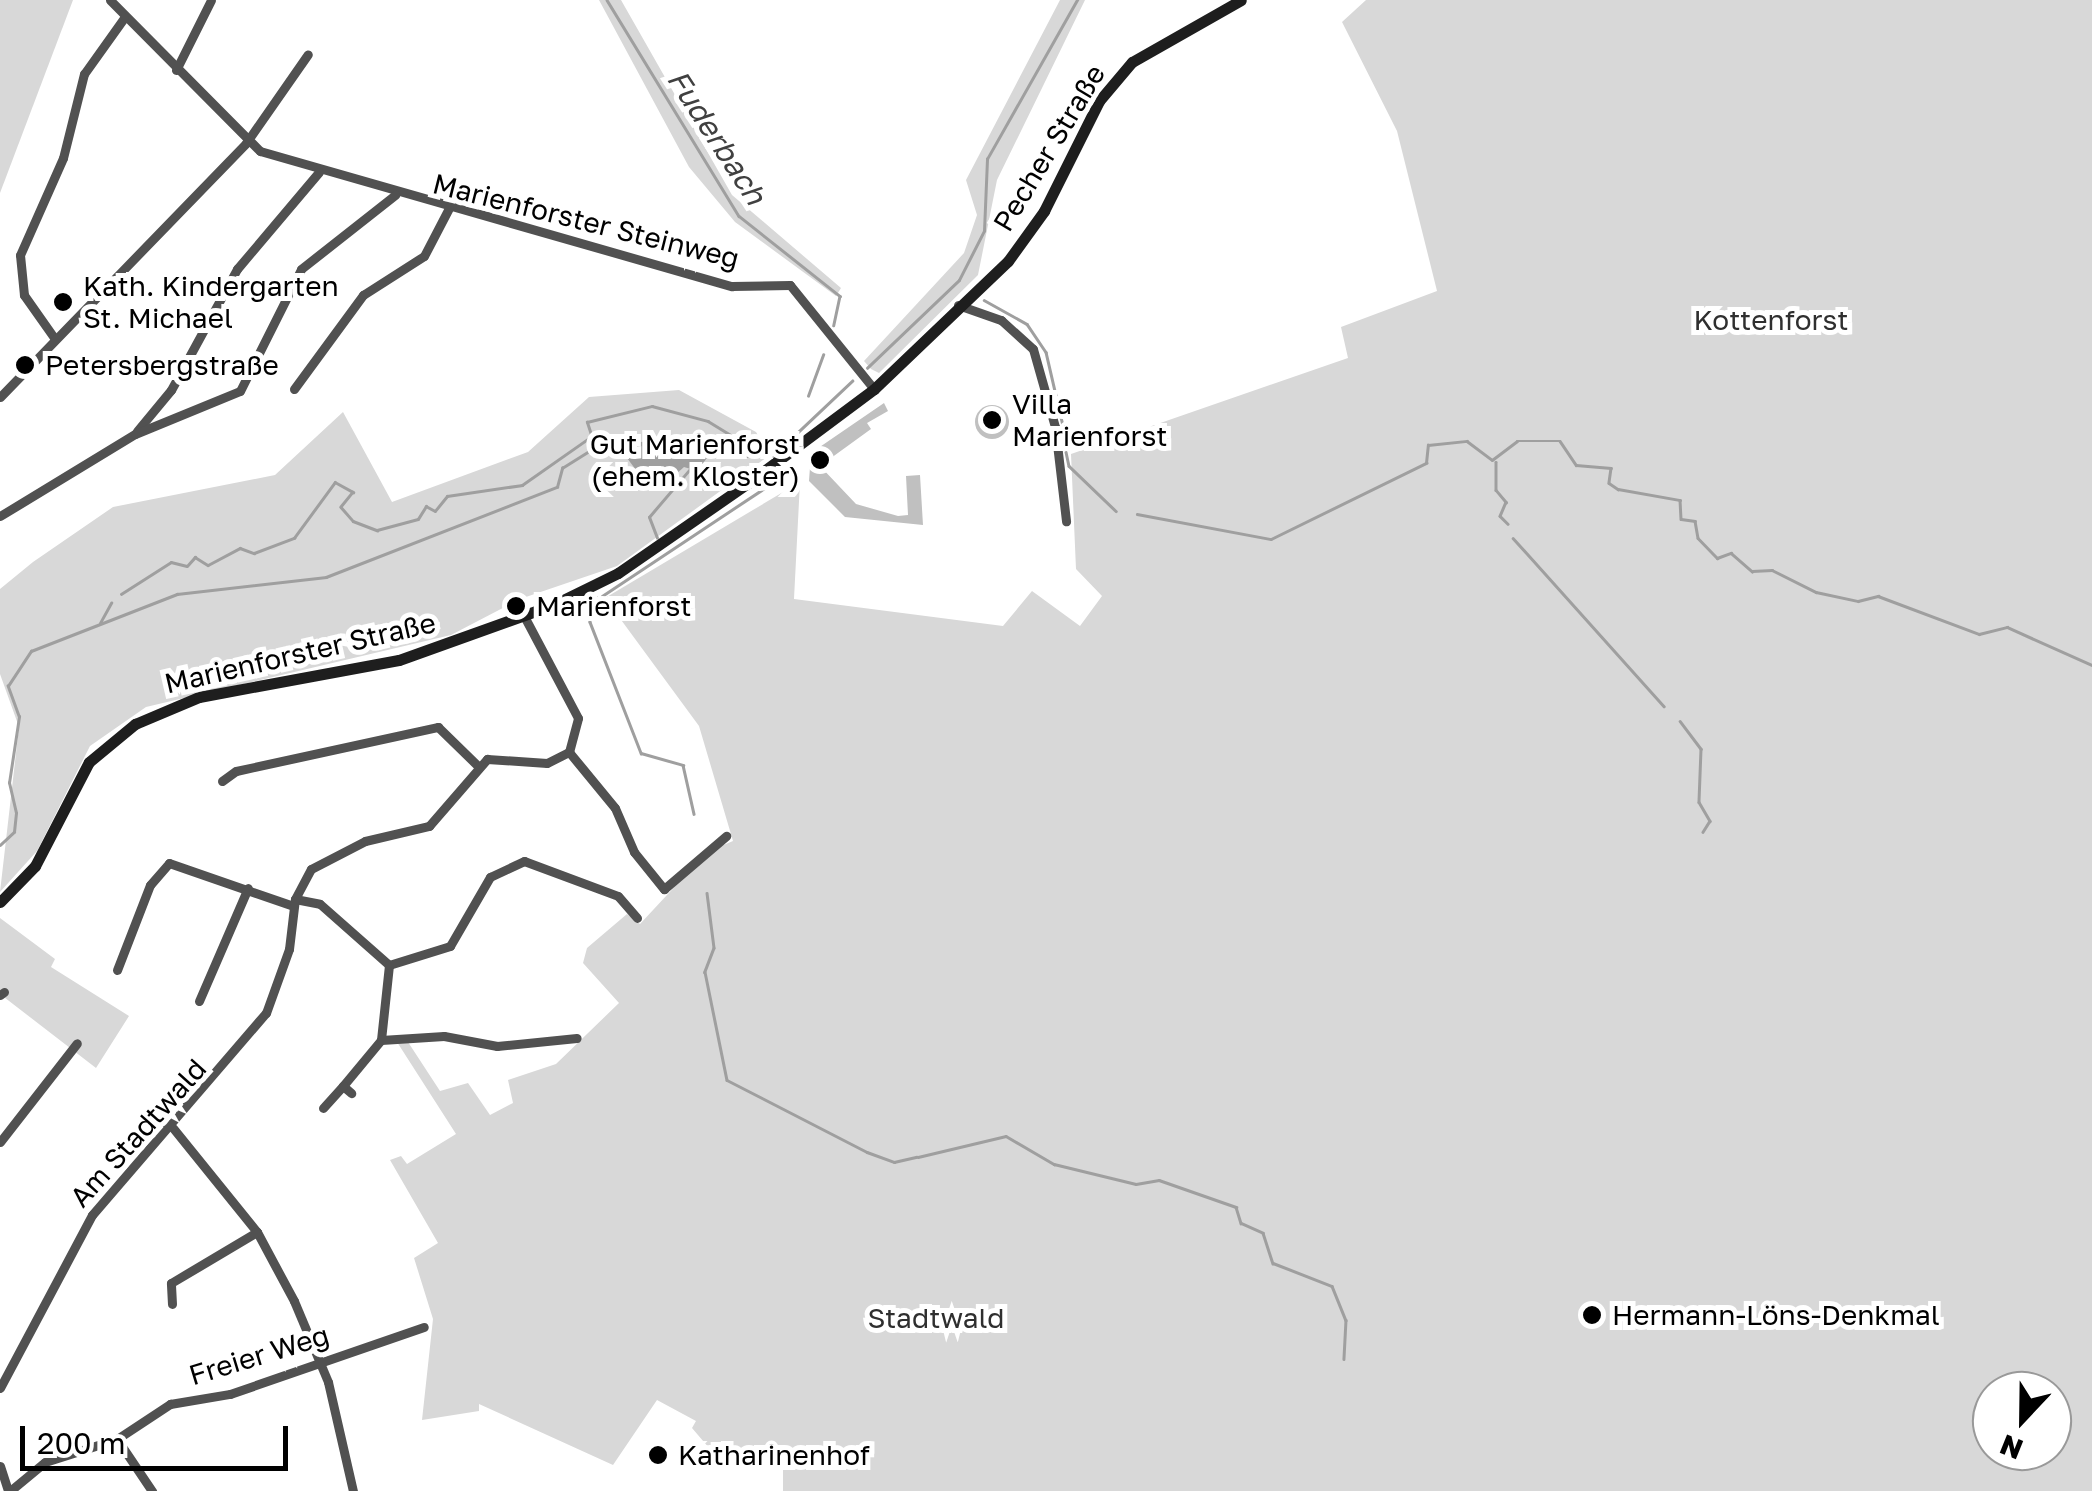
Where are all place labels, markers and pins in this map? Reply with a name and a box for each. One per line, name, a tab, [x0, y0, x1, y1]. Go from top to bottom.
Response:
place label: Kath. Kindergarten St. Michael	[83, 269, 339, 335]
marker: Kath. Kindergarten St. Michael	[52, 291, 74, 313]
place label: Petersbergstraße	[45, 348, 279, 382]
marker: Petersbergstraße	[14, 354, 36, 376]
place label: Villa Marienforst	[1012, 387, 1167, 453]
marker: Villa Marienforst	[981, 409, 1003, 431]
place label: Gut Marienforst (ehem. Kloster)	[590, 427, 800, 493]
marker: Gut Marienforst (ehem. Kloster)	[809, 449, 831, 471]
place label: Marienforst	[536, 589, 691, 623]
marker: Marienforst	[505, 595, 527, 617]
place label: Hermann-Löns-Denkmal	[1612, 1298, 1940, 1332]
marker: Hermann-Löns-Denkmal	[1581, 1304, 1603, 1326]
place label: Katharinenhof	[678, 1438, 870, 1472]
marker: Katharinenhof	[647, 1444, 669, 1466]

